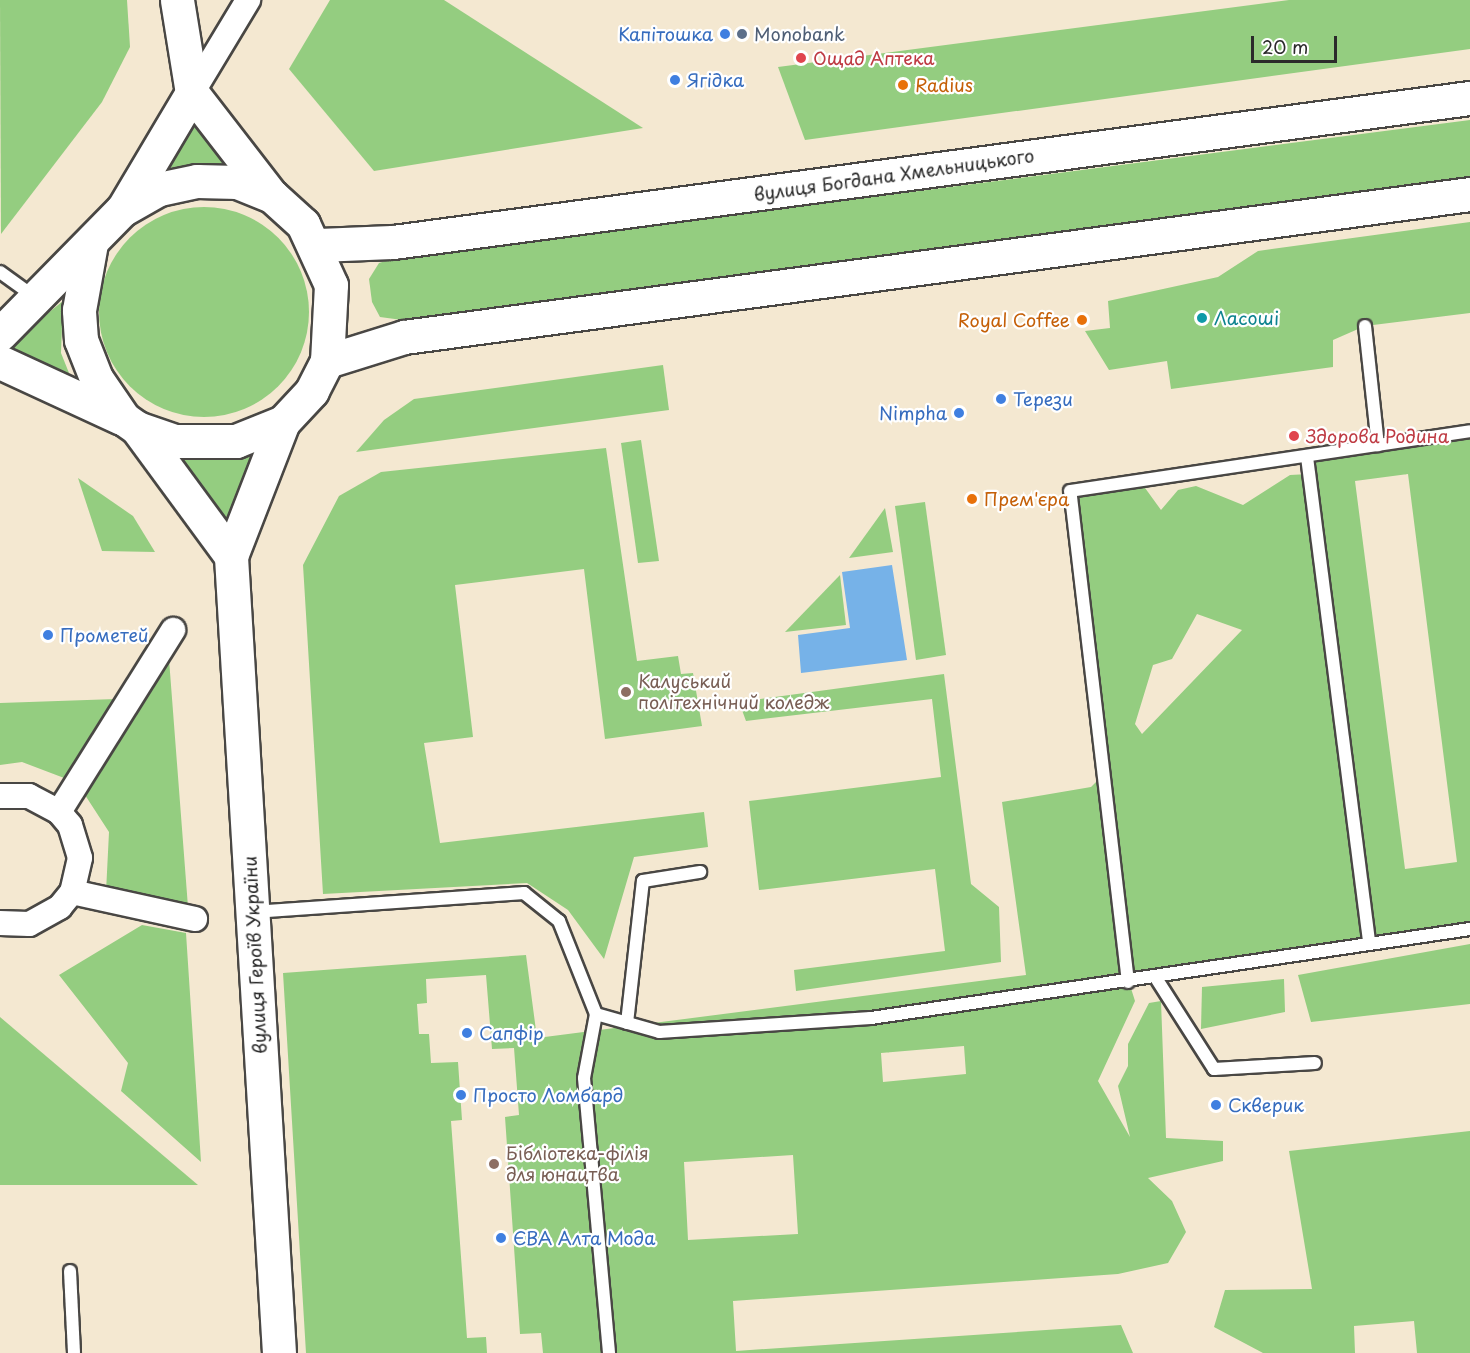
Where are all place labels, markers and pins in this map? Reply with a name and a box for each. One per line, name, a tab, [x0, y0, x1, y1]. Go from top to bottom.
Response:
place label: Капітошка	[618, 23, 713, 45]
place label: Monobank	[754, 23, 845, 45]
marker: Капітошка	[718, 27, 732, 41]
marker: Monobank	[735, 27, 749, 41]
place label: Ощад Аптека	[813, 47, 936, 69]
marker: Ощад Аптека	[794, 51, 808, 65]
place label: Ягідка	[687, 69, 744, 91]
marker: Ягідка	[668, 73, 682, 87]
place label: Radius	[915, 74, 973, 96]
marker: Radius	[896, 78, 910, 92]
place label: Ласоші	[1214, 307, 1279, 329]
place label: Royal Coffee	[958, 309, 1070, 331]
marker: Ласоші	[1195, 311, 1209, 325]
marker: Royal Coffee	[1075, 313, 1089, 327]
place label: Терези	[1013, 388, 1073, 410]
marker: Терези	[994, 392, 1008, 406]
place label: Nimpha	[879, 402, 947, 424]
marker: Nimpha	[952, 406, 966, 420]
place label: Здорова Родина	[1306, 425, 1450, 447]
marker: Здорова Родина	[1287, 429, 1301, 443]
place label: Прем'єра	[984, 488, 1069, 510]
marker: Прем'єра	[965, 492, 979, 506]
place label: Прометей	[60, 624, 149, 646]
marker: Прометей	[41, 628, 55, 642]
place label: Калуський політехнічний коледж	[638, 671, 831, 714]
marker: Калуський політехнічний коледж	[619, 685, 633, 699]
place label: Сапфір	[479, 1022, 544, 1044]
marker: Сапфір	[460, 1026, 474, 1040]
place label: Просто Ломбард	[473, 1084, 623, 1106]
marker: Просто Ломбард	[454, 1088, 468, 1102]
place label: Скверик	[1228, 1094, 1304, 1116]
marker: Скверик	[1209, 1098, 1223, 1112]
place label: Бібліотека-філія для юнацтва	[506, 1143, 649, 1186]
marker: Бібліотека-філія для юнацтва	[487, 1157, 501, 1171]
place label: ЄВА Алта Мода	[513, 1227, 654, 1249]
marker: ЄВА Алта Мода	[494, 1231, 508, 1245]

